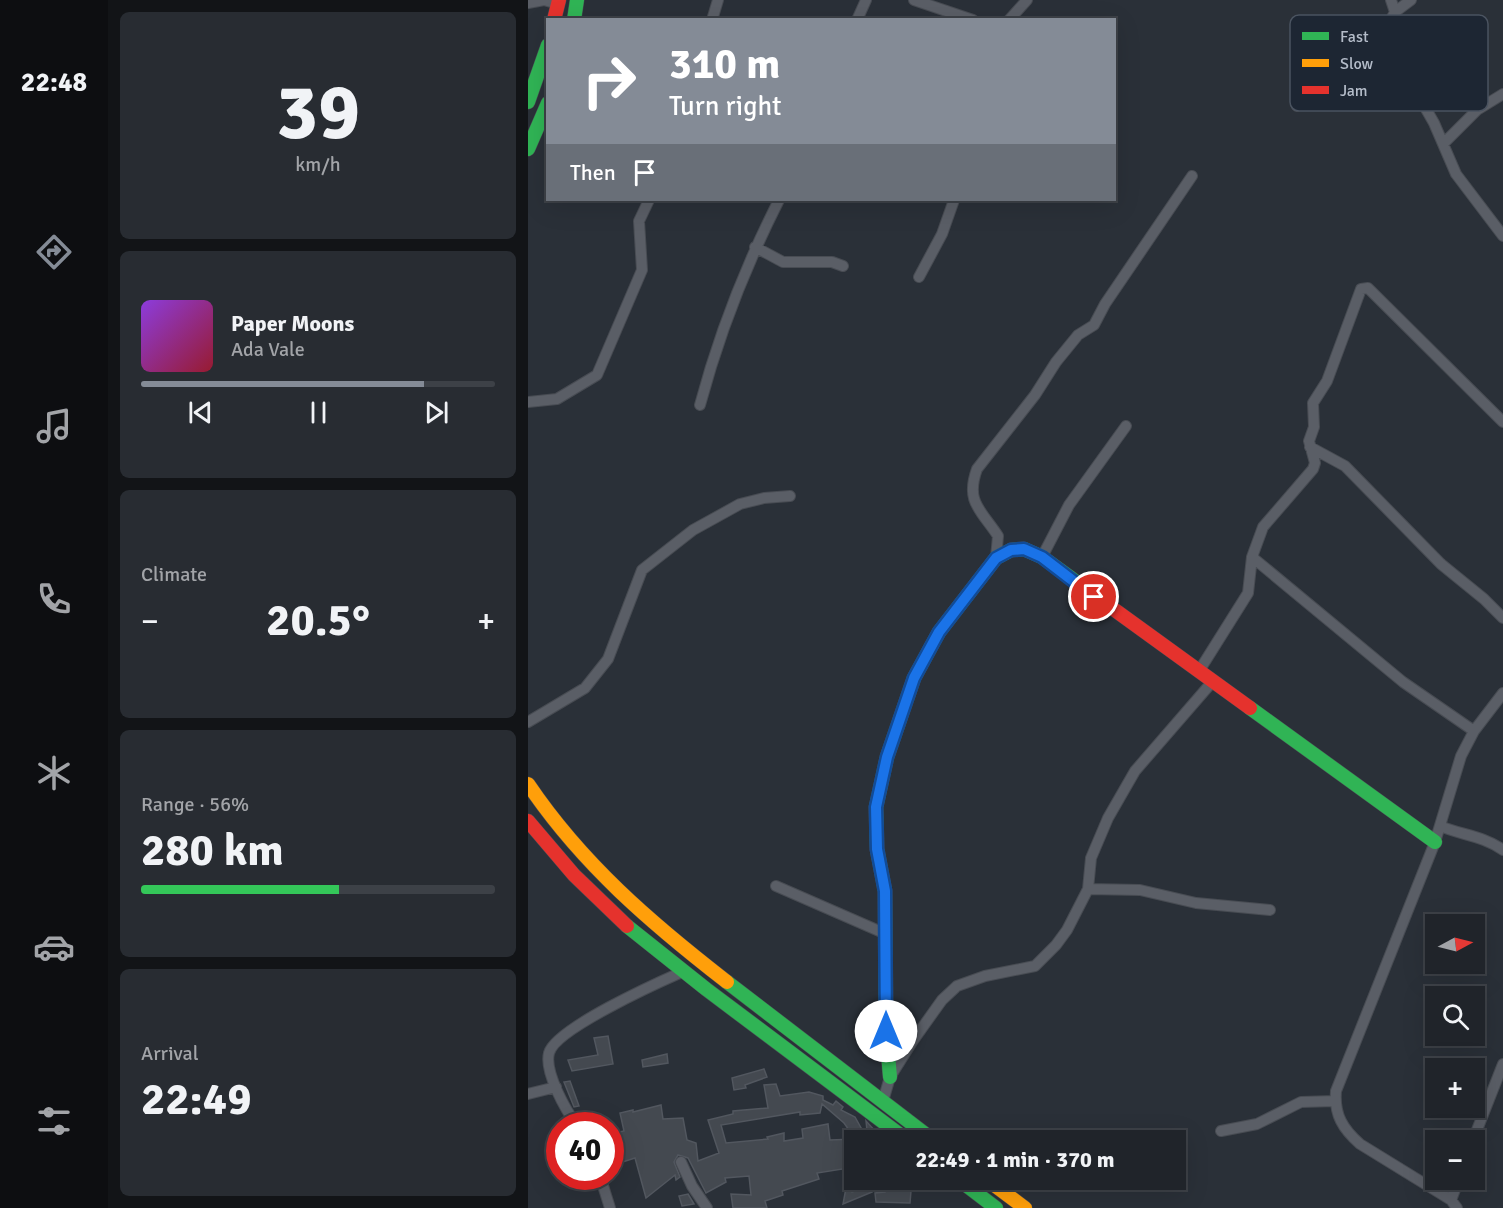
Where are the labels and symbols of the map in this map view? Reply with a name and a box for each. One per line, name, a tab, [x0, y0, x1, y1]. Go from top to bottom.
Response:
legend	[1290, 15, 1488, 111]
text: Fast	[1340, 27, 1369, 47]
text: Slow	[1340, 54, 1374, 74]
text: Jam	[1340, 81, 1368, 101]
pin	[1068, 571, 1119, 622]
north arrow	[1425, 914, 1485, 974]
position arrow	[854, 999, 918, 1063]
speed limit sign: 40	[546, 1112, 624, 1190]

